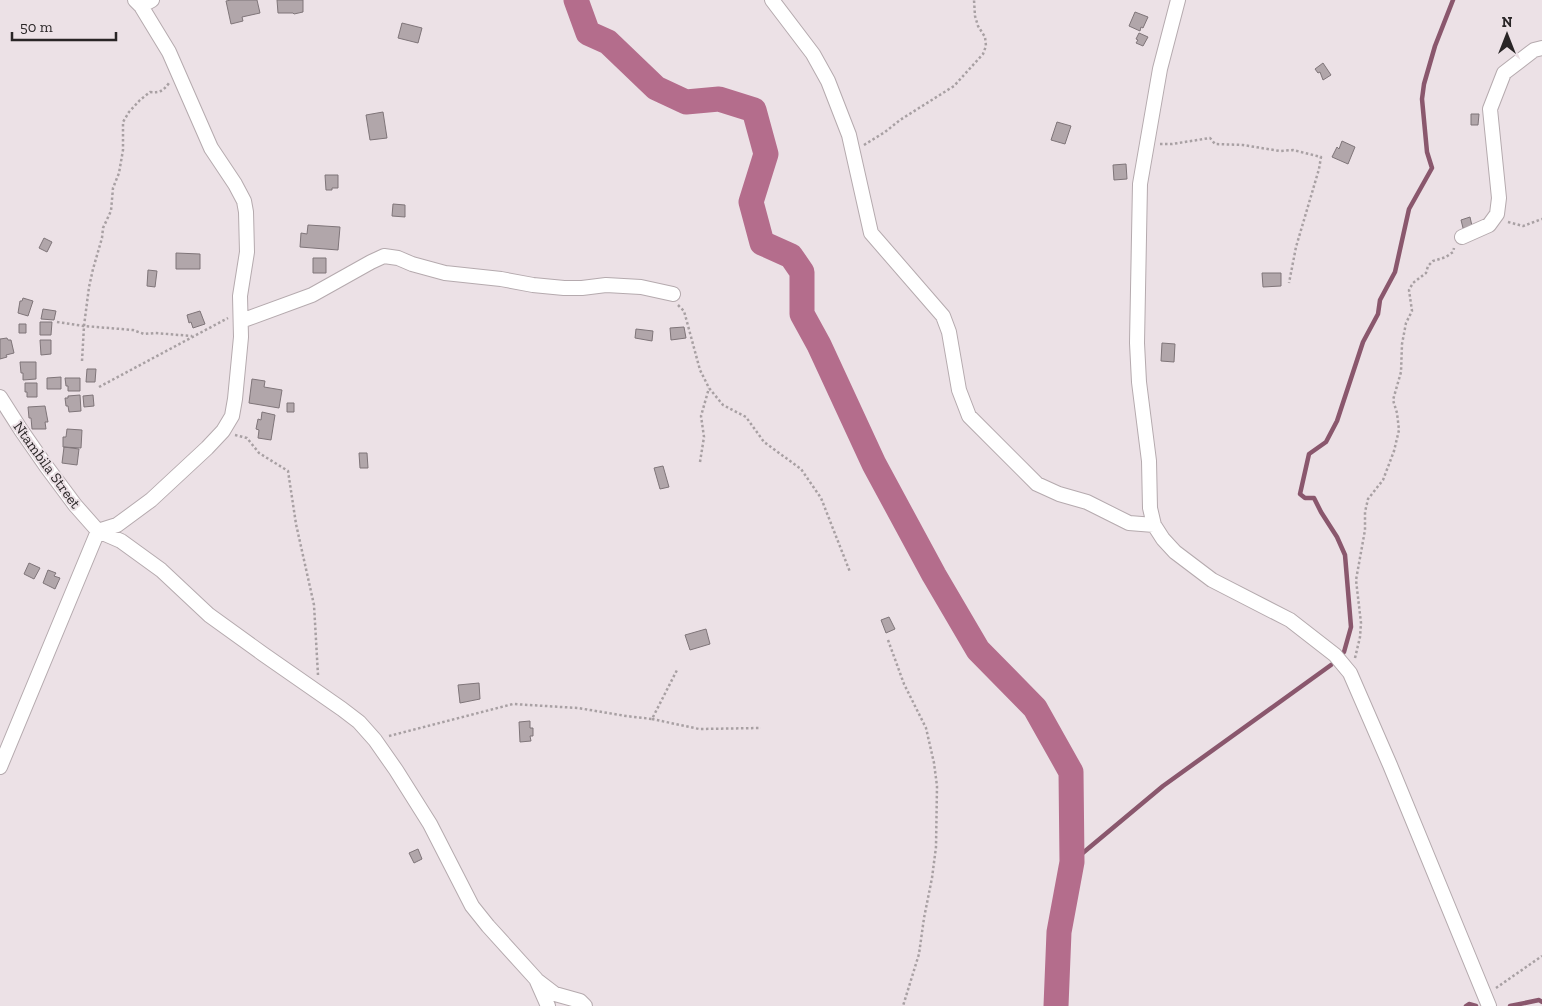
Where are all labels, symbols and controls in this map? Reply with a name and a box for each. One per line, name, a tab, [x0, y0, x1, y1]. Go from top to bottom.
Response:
scale bar	[12, 10, 116, 42]
north arrow	[1482, 10, 1532, 60]
text: N	[1502, 14, 1513, 31]
text: 50 m	[20, 18, 53, 36]
street label: Ntambila Street	[9, 418, 85, 512]

